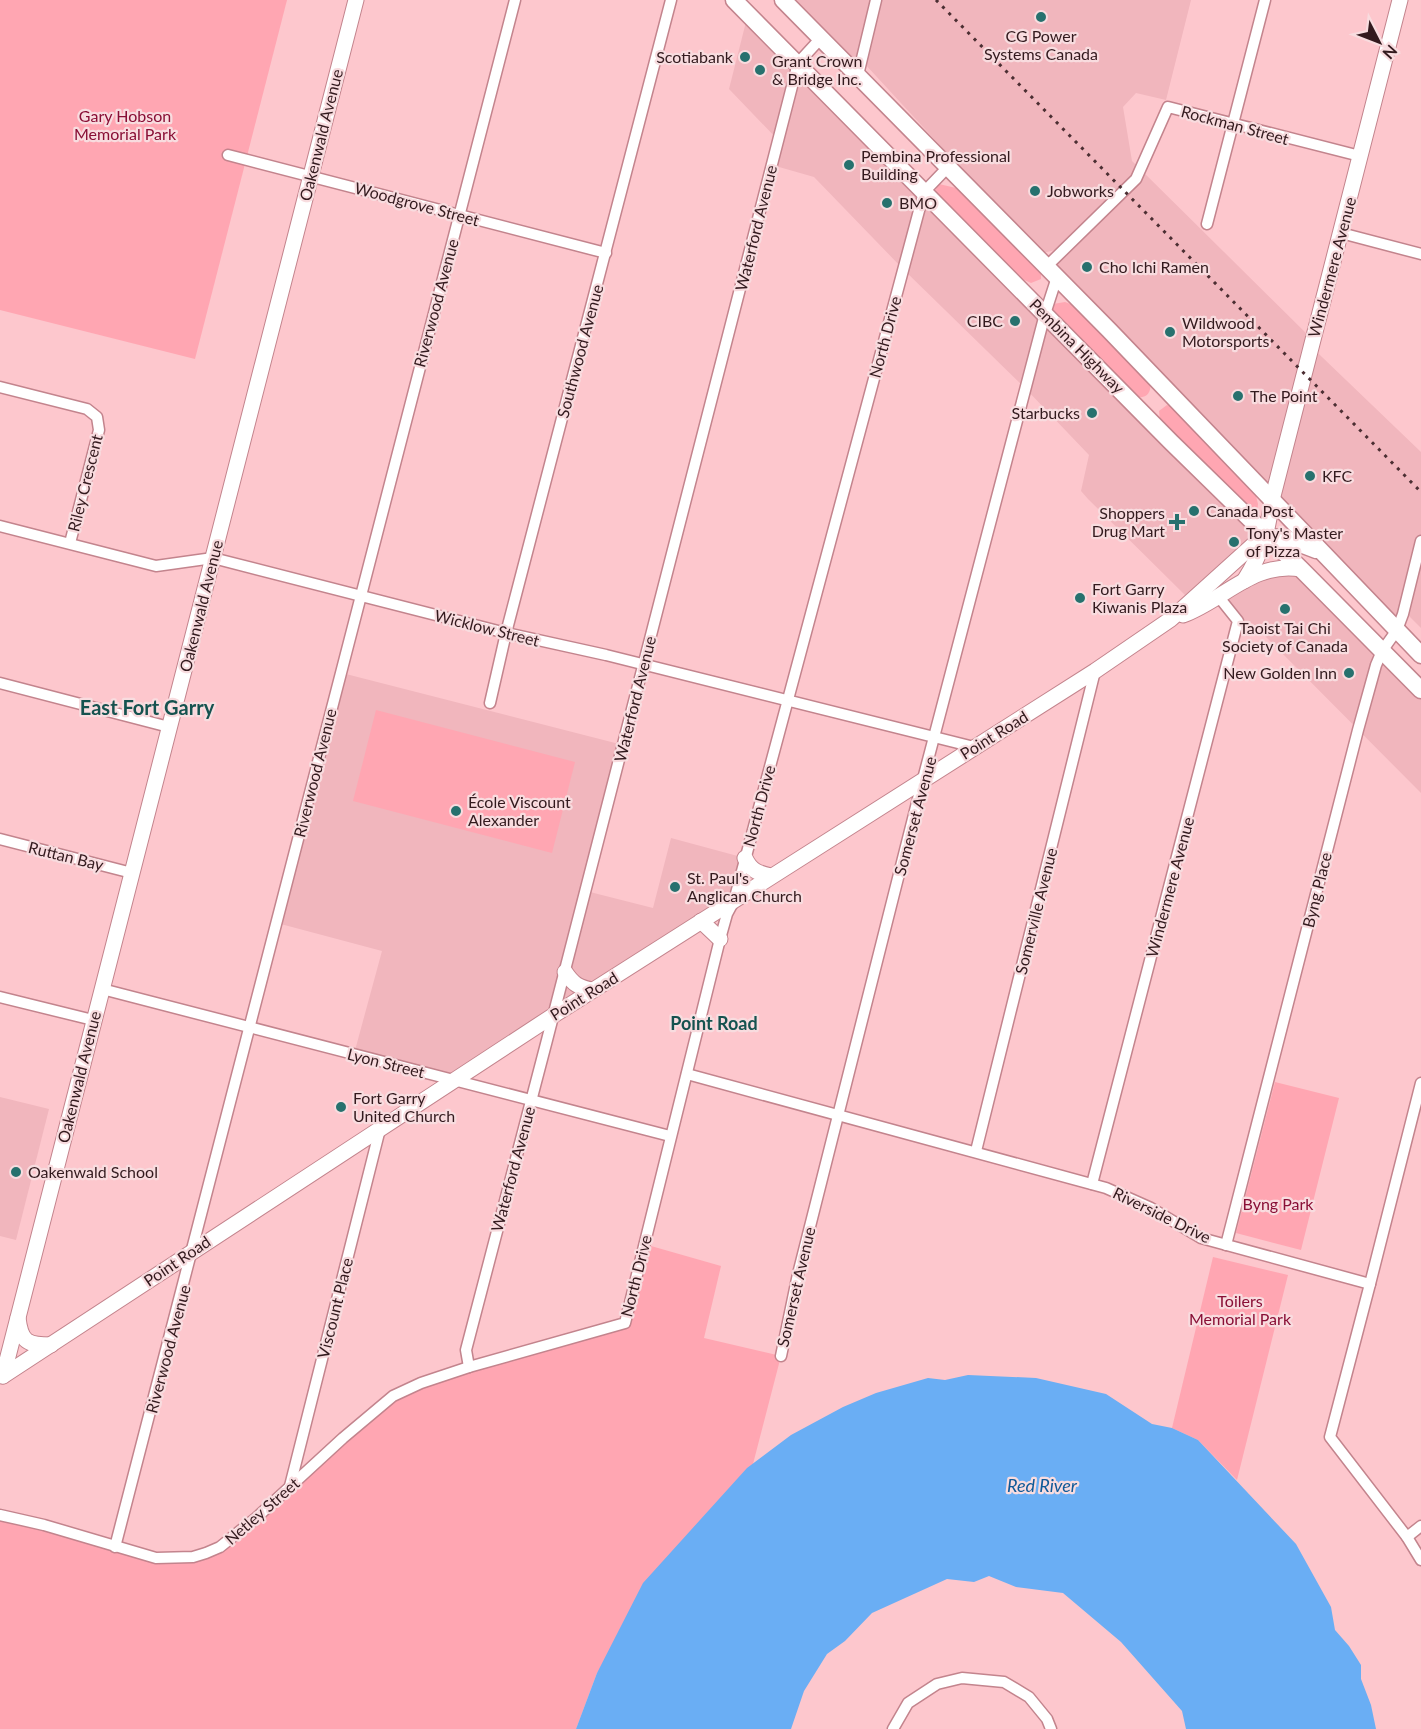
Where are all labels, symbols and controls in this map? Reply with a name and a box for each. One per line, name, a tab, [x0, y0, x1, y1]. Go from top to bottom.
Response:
marker: CG Power Systems Canada	[1034, 10, 1048, 24]
north arrow	[1349, 12, 1409, 72]
place label: CG Power Systems Canada	[984, 26, 1098, 63]
text: N	[1379, 41, 1402, 63]
place label: Scotiabank	[656, 47, 734, 66]
marker: Scotiabank	[738, 50, 752, 64]
place label: Grant Crown & Bridge Inc.	[772, 51, 862, 88]
marker: Grant Crown & Bridge Inc.	[753, 63, 767, 77]
street label: Oakenwald Avenue	[295, 67, 346, 203]
street label: Rockman Street	[1179, 101, 1291, 148]
park label: Gary Hobson Memorial Park	[74, 106, 177, 143]
place label: Pembina Professional Building	[861, 146, 1011, 183]
marker: Pembina Professional Building	[842, 158, 856, 172]
street label: Waterford Avenue	[731, 163, 780, 293]
street label: Woodgrove Street	[353, 178, 482, 229]
place label: Jobworks	[1047, 181, 1114, 200]
marker: Jobworks	[1028, 184, 1042, 198]
place label: BMO	[899, 193, 937, 212]
street label: Windermere Avenue	[1304, 195, 1359, 339]
marker: BMO	[880, 196, 894, 210]
street label: Riverwood Avenue	[409, 237, 462, 369]
place label: Cho Ichi Ramen	[1099, 257, 1209, 276]
marker: Cho Ichi Ramen	[1080, 260, 1094, 274]
street label: Southwood Avenue	[553, 282, 606, 420]
street label: North Drive	[864, 294, 905, 380]
street label: Pembina Highway	[1026, 294, 1129, 398]
place label: CIBC	[967, 311, 1003, 330]
place label: Wildwood Motorsports	[1182, 313, 1270, 350]
marker: CIBC	[1008, 314, 1022, 328]
marker: Wildwood Motorsports	[1163, 325, 1177, 339]
place label: The Point	[1250, 386, 1318, 405]
marker: The Point	[1231, 389, 1245, 403]
place label: Starbucks	[1012, 403, 1080, 422]
marker: Starbucks	[1085, 406, 1099, 420]
street label: Riley Crescent	[63, 432, 106, 534]
place label: KFC	[1322, 466, 1353, 485]
marker: KFC	[1303, 469, 1317, 483]
place label: Canada Post	[1206, 501, 1294, 520]
place label: Shoppers Drug Mart	[1092, 503, 1165, 540]
marker: Canada Post	[1187, 504, 1201, 518]
marker: Shoppers Drug Mart	[1170, 515, 1184, 529]
place label: Tony's Master of Pizza	[1246, 523, 1343, 560]
marker: Tony's Master of Pizza	[1227, 535, 1241, 549]
street label: Oakenwald Avenue	[175, 538, 226, 674]
place label: Fort Garry Kiwanis Plaza	[1092, 579, 1187, 616]
marker: Fort Garry Kiwanis Plaza	[1073, 591, 1087, 605]
marker: Taoist Tai Chi Society of Canada	[1278, 602, 1292, 616]
street label: Wicklow Street	[433, 605, 542, 650]
place label: Taoist Tai Chi Society of Canada	[1222, 618, 1348, 655]
street label: Waterford Avenue	[610, 634, 659, 764]
place label: New Golden Inn	[1223, 663, 1337, 682]
marker: New Golden Inn	[1342, 666, 1356, 680]
district label: East Fort Garry	[80, 695, 215, 719]
street label: Riverwood Avenue	[289, 706, 340, 839]
street label: Point Road	[956, 706, 1031, 763]
street label: Somerset Avenue	[889, 754, 940, 878]
street label: North Drive	[738, 763, 779, 849]
place label: École Viscount Alexander	[468, 792, 571, 829]
marker: École Viscount Alexander	[449, 804, 463, 818]
street label: Windermere Avenue	[1142, 815, 1197, 959]
street label: Ruttan Bay	[27, 837, 106, 874]
street label: Somerville Avenue	[1011, 846, 1060, 976]
street label: Byng Place	[1298, 850, 1335, 930]
place label: St. Paul's Anglican Church	[687, 868, 802, 905]
marker: St. Paul's Anglican Church	[668, 880, 682, 894]
street label: Point Road	[546, 967, 621, 1024]
street label: Oakenwald Avenue	[53, 1009, 104, 1145]
district label: Point Road	[670, 1012, 758, 1034]
street label: Lyon Street	[346, 1044, 427, 1081]
place label: Fort Garry United Church	[353, 1088, 455, 1125]
marker: Fort Garry United Church	[334, 1100, 348, 1114]
street label: Waterford Avenue	[487, 1104, 538, 1234]
place label: Oakenwald School	[28, 1162, 158, 1181]
marker: Oakenwald School	[9, 1165, 23, 1179]
street label: Riverside Drive	[1110, 1183, 1214, 1246]
park label: Byng Park	[1243, 1194, 1314, 1213]
street label: Somerset Avenue	[772, 1225, 819, 1349]
street label: Point Road	[140, 1231, 214, 1290]
street label: North Drive	[616, 1233, 655, 1319]
street label: Viscount Place	[313, 1256, 356, 1360]
street label: Riverwood Avenue	[141, 1283, 194, 1415]
park label: Toilers Memorial Park	[1189, 1291, 1292, 1328]
street label: Netley Street	[221, 1473, 303, 1548]
water label: Red River	[1007, 1474, 1078, 1496]

